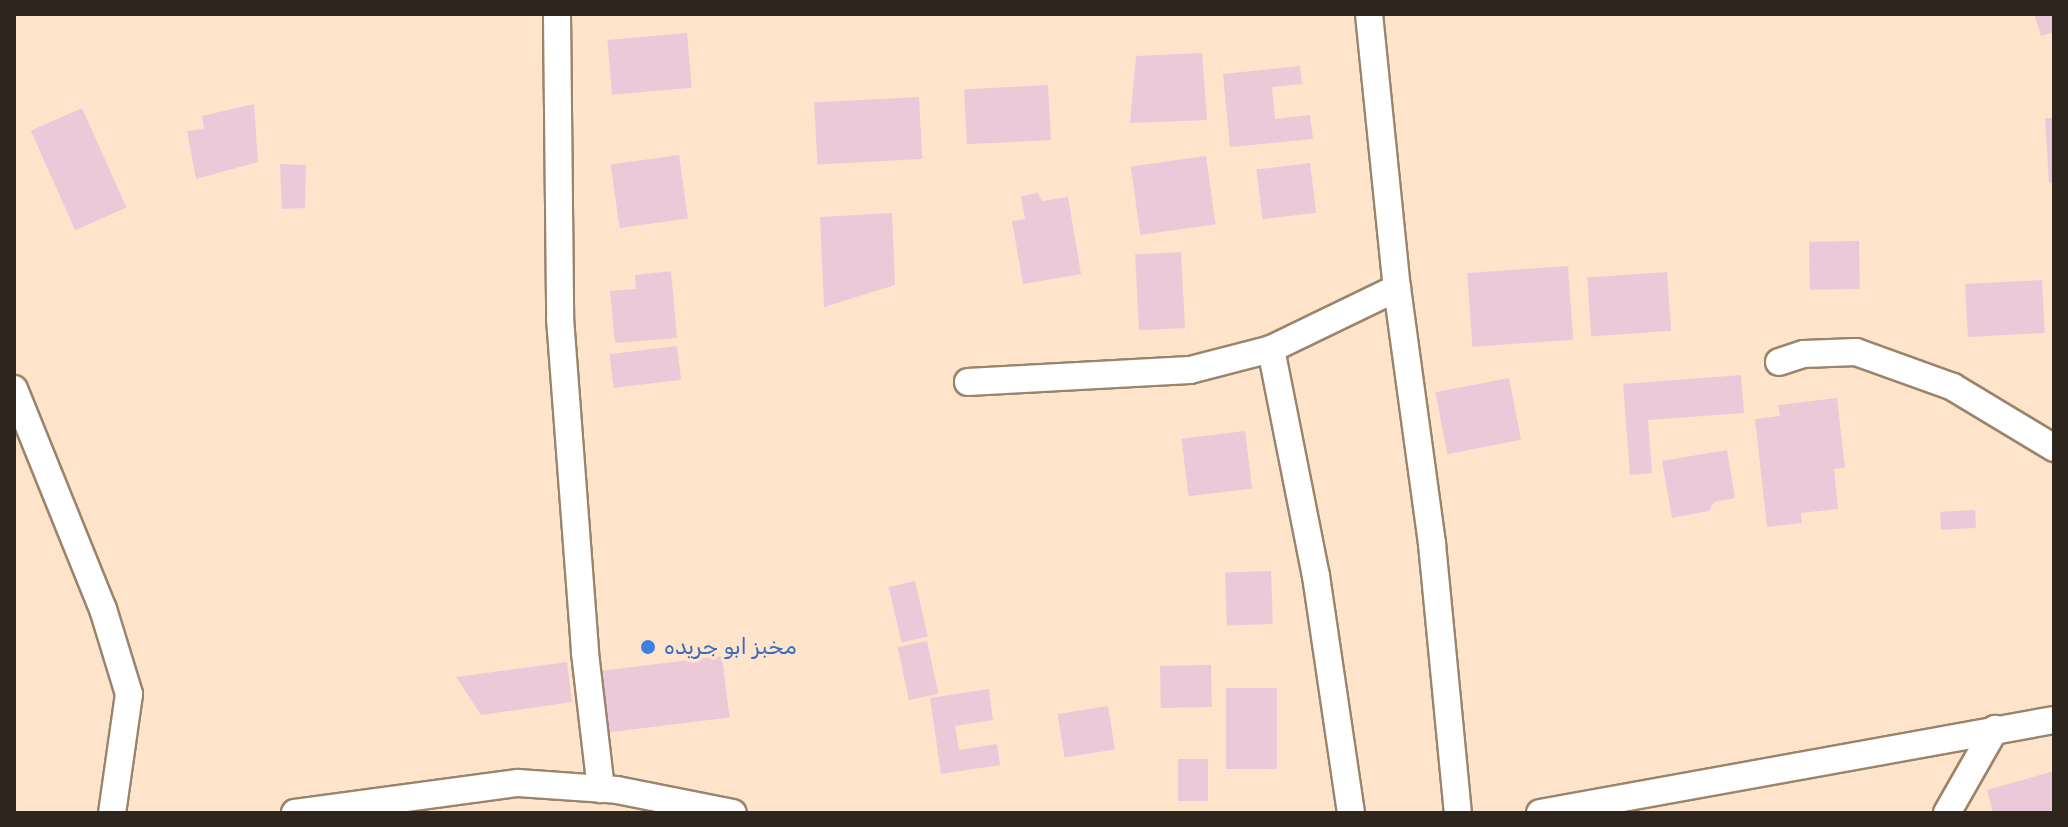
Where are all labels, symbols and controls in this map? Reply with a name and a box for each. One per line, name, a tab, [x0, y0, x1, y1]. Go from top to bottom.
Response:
place label: مخبز ابو جريده	[664, 634, 797, 660]
marker: مخبز ابو جريده	[639, 638, 657, 656]

